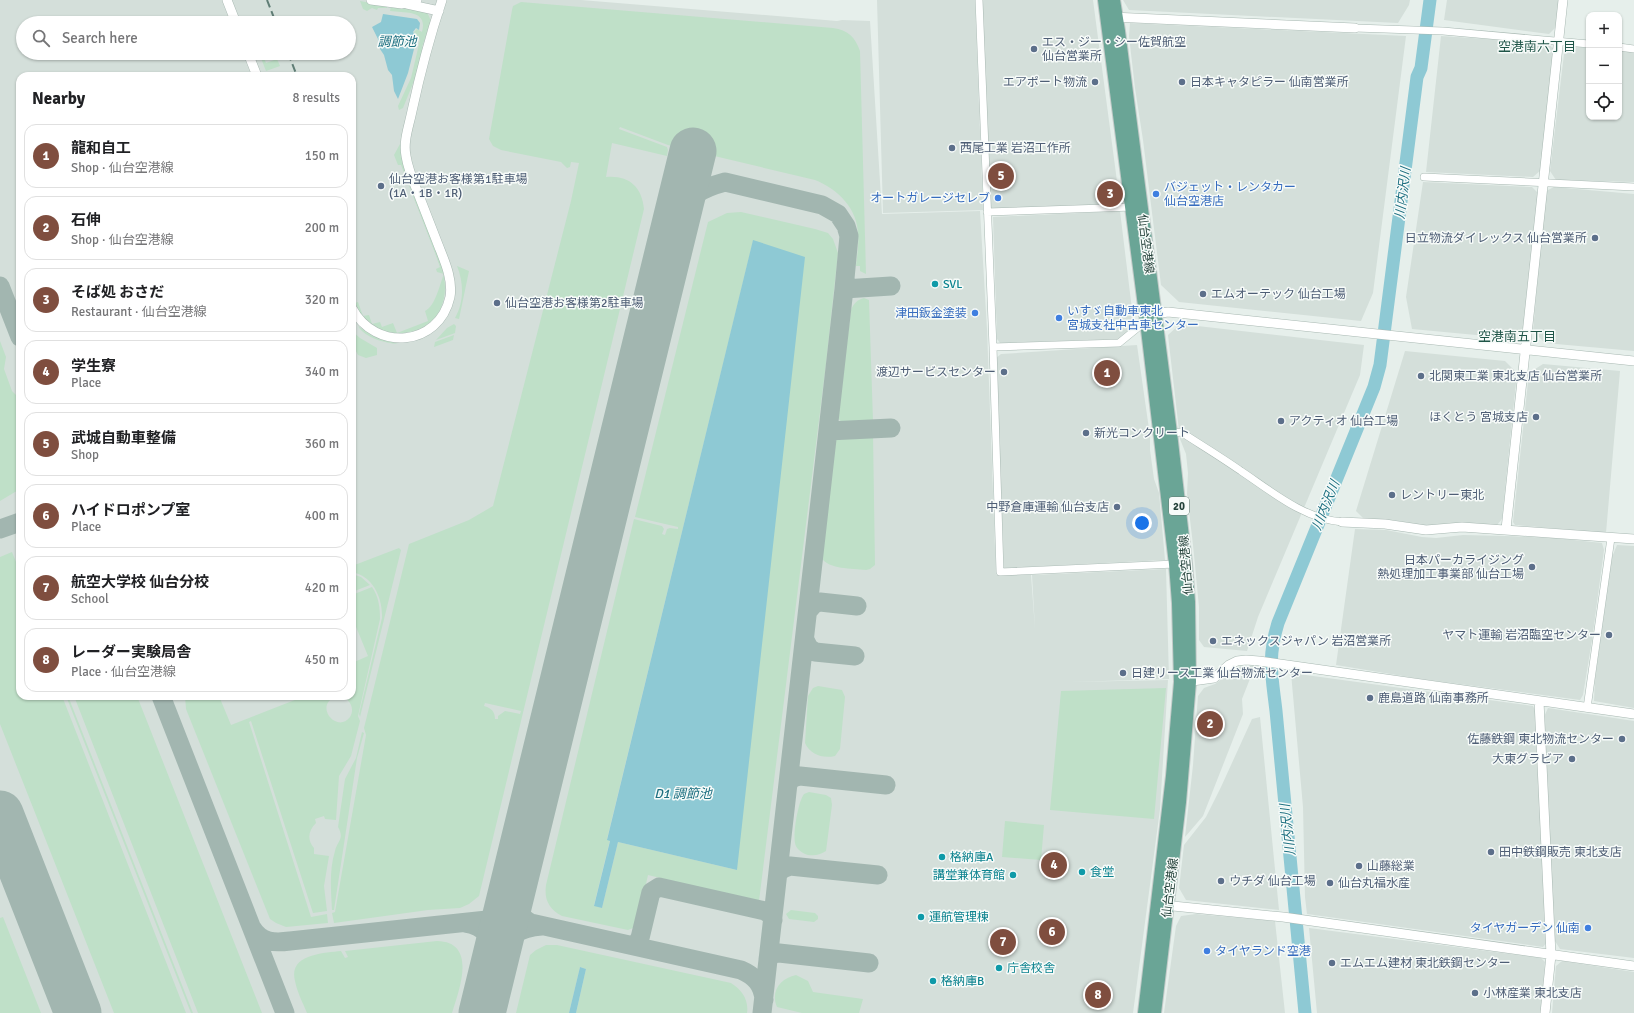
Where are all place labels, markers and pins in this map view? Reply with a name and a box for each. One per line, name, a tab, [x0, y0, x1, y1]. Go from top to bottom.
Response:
place label: エス・ジー・シー佐賀航空 仙台営業所	[1042, 35, 1186, 64]
marker: エス・ジー・シー佐賀航空 仙台営業所	[1029, 44, 1039, 54]
place label: エアポート物流	[1003, 75, 1087, 90]
place label: 日本キャタピラー 仙南営業所	[1190, 75, 1349, 90]
marker: エアポート物流	[1090, 77, 1100, 87]
marker: 日本キャタピラー 仙南営業所	[1177, 77, 1187, 87]
place label: 西尾工業 岩沼工作所	[960, 141, 1071, 156]
marker: 西尾工業 岩沼工作所	[947, 143, 957, 153]
pin: 5	[988, 161, 1014, 191]
place label: 仙台空港お客様第1駐車場 (1A・1B・1R)	[389, 172, 527, 201]
pin: 3	[1097, 179, 1123, 209]
place label: バジェット・レンタカー 仙台空港店	[1164, 180, 1296, 209]
marker: 仙台空港お客様第1駐車場 (1A・1B・1R)	[376, 181, 386, 191]
marker: バジェット・レンタカー 仙台空港店	[1151, 189, 1161, 199]
place label: オートガレージセレブ	[870, 191, 990, 206]
marker: オートガレージセレブ	[993, 193, 1003, 203]
place label: 日立物流ダイレックス 仙台営業所	[1405, 231, 1587, 246]
marker: 日立物流ダイレックス 仙台営業所	[1590, 233, 1600, 243]
place label: SVL	[943, 277, 962, 292]
marker: SVL	[930, 279, 940, 289]
place label: エムオーテック 仙台工場	[1211, 287, 1346, 302]
marker: エムオーテック 仙台工場	[1198, 289, 1208, 299]
place label: 仙台空港お客様第2駐車場	[505, 296, 643, 311]
marker: 仙台空港お客様第2駐車場	[492, 298, 502, 308]
place label: いすゞ自動車東北 宮城支社中古車センター	[1067, 304, 1199, 333]
place label: 津田鈑金塗装	[895, 306, 967, 321]
marker: 津田鈑金塗装	[970, 308, 980, 318]
marker: いすゞ自動車東北 宮城支社中古車センター	[1054, 313, 1064, 323]
pin: 1	[1094, 358, 1120, 388]
place label: 渡辺サービスセンター	[876, 365, 996, 380]
marker: 渡辺サービスセンター	[999, 367, 1009, 377]
place label: 北関東工業 東北支店 仙台営業所	[1429, 369, 1602, 384]
marker: 北関東工業 東北支店 仙台営業所	[1416, 371, 1426, 381]
place label: ほくとう 宮城支店	[1429, 410, 1528, 425]
marker: ほくとう 宮城支店	[1531, 412, 1541, 422]
place label: アクティオ 仙台工場	[1289, 414, 1398, 429]
marker: アクティオ 仙台工場	[1276, 416, 1286, 426]
place label: 新光コンクリート	[1094, 426, 1190, 441]
marker: 新光コンクリート	[1081, 428, 1091, 438]
place label: レントリー東北	[1400, 488, 1484, 503]
marker: レントリー東北	[1387, 490, 1397, 500]
place label: 中野倉庫運輸 仙台支店	[986, 500, 1109, 515]
marker: 中野倉庫運輸 仙台支店	[1112, 502, 1122, 512]
place label: 日本パーカライジング 熱処理加工事業部 仙台工場	[1377, 553, 1524, 582]
marker: 日本パーカライジング 熱処理加工事業部 仙台工場	[1527, 562, 1537, 572]
place label: ヤマト運輸 岩沼臨空センター	[1442, 628, 1601, 643]
marker: ヤマト運輸 岩沼臨空センター	[1604, 630, 1614, 640]
place label: エネックスジャパン 岩沼営業所	[1221, 634, 1391, 649]
marker: エネックスジャパン 岩沼営業所	[1208, 636, 1218, 646]
place label: 日建リース工業 仙台物流センター	[1131, 666, 1313, 681]
marker: 日建リース工業 仙台物流センター	[1118, 668, 1128, 678]
place label: 鹿島道路 仙南事務所	[1378, 691, 1489, 706]
marker: 鹿島道路 仙南事務所	[1365, 693, 1375, 703]
pin: 2	[1197, 709, 1223, 739]
place label: 佐藤鉄鋼 東北物流センター	[1467, 732, 1614, 747]
marker: 佐藤鉄鋼 東北物流センター	[1617, 734, 1627, 744]
place label: 大東グラビア	[1492, 752, 1564, 767]
marker: 大東グラビア	[1567, 754, 1577, 764]
place label: 田中鉄鋼販売 東北支店	[1499, 845, 1622, 860]
marker: 田中鉄鋼販売 東北支店	[1486, 847, 1496, 857]
place label: 格納庫A	[950, 850, 994, 865]
pin: 4	[1041, 850, 1067, 880]
marker: 格納庫A	[937, 852, 947, 862]
place label: 山藤総業	[1367, 859, 1415, 874]
marker: 山藤総業	[1354, 861, 1364, 871]
place label: 食堂	[1090, 865, 1114, 880]
marker: 食堂	[1077, 867, 1087, 877]
place label: 講堂兼体育館	[933, 868, 1005, 883]
marker: 講堂兼体育館	[1008, 870, 1018, 880]
place label: ウチダ 仙台工場	[1229, 874, 1316, 889]
marker: ウチダ 仙台工場	[1216, 876, 1226, 886]
place label: 仙台丸福水産	[1338, 876, 1410, 891]
marker: 仙台丸福水産	[1325, 878, 1335, 888]
place label: 運航管理棟	[929, 910, 989, 925]
marker: 運航管理棟	[916, 912, 926, 922]
pin: 6	[1039, 917, 1065, 947]
place label: タイヤガーデン 仙南	[1470, 921, 1580, 936]
marker: タイヤガーデン 仙南	[1583, 923, 1593, 933]
pin: 7	[990, 927, 1016, 957]
place label: タイヤランド空港	[1215, 944, 1311, 959]
marker: タイヤランド空港	[1202, 946, 1212, 956]
place label: エムエム建材 東北鉄鋼センター	[1340, 956, 1511, 971]
marker: エムエム建材 東北鉄鋼センター	[1327, 958, 1337, 968]
place label: 庁舎校舎	[1007, 961, 1055, 976]
marker: 庁舎校舎	[994, 963, 1004, 973]
place label: 格納庫B	[941, 974, 984, 989]
marker: 格納庫B	[928, 976, 938, 986]
pin: 8	[1085, 980, 1111, 1010]
place label: 小林産業 東北支店	[1483, 986, 1582, 1001]
marker: 小林産業 東北支店	[1470, 988, 1480, 998]

